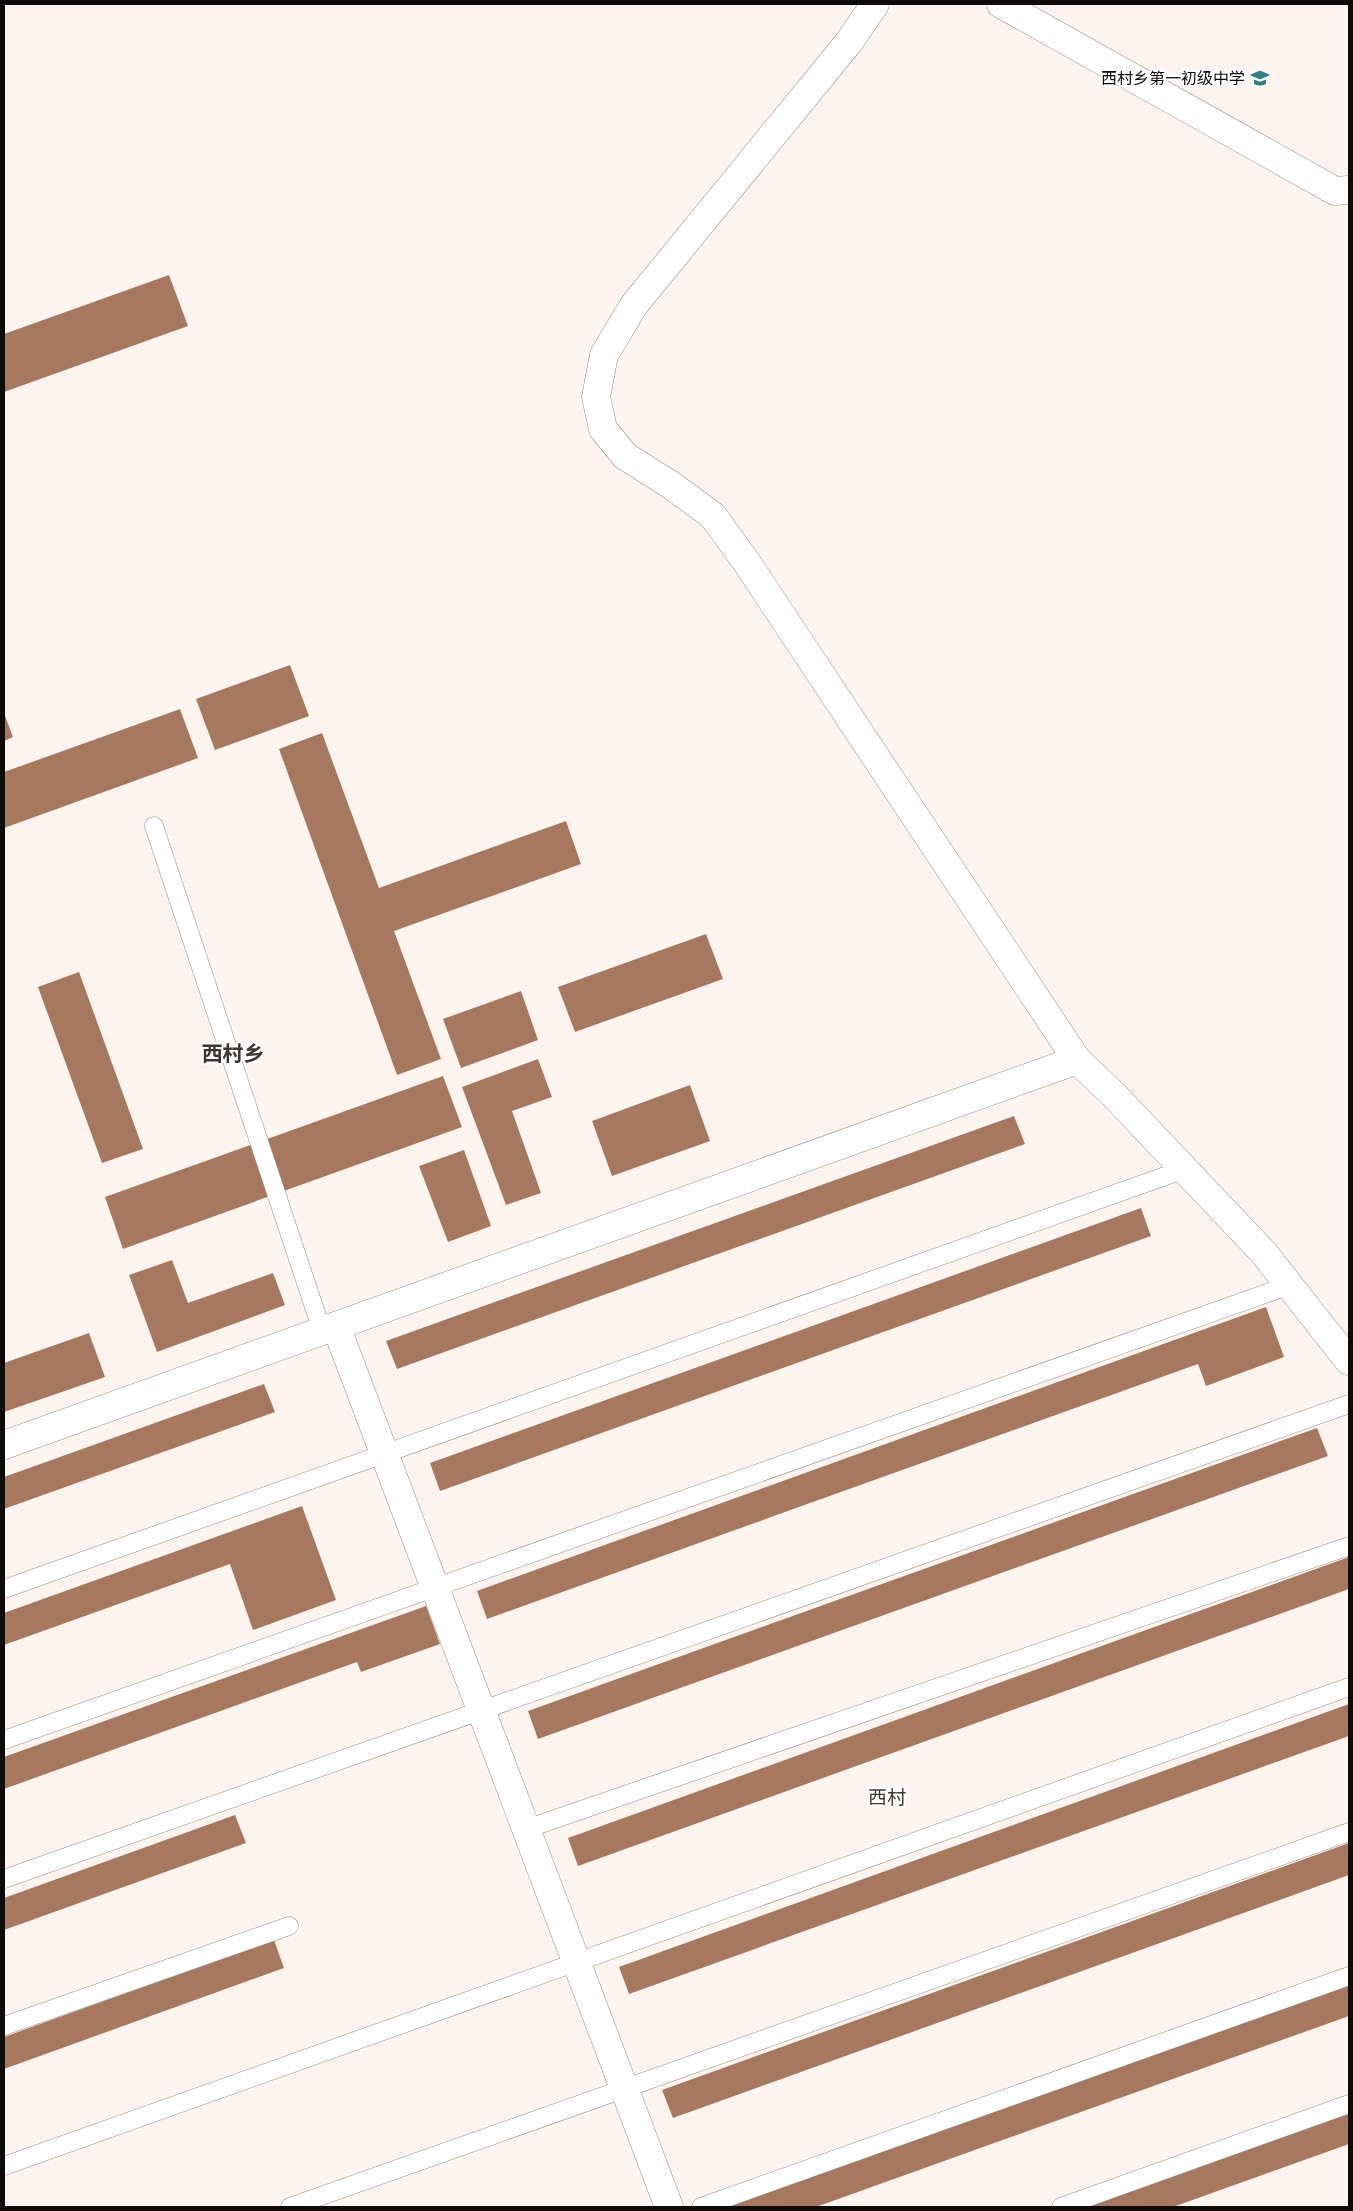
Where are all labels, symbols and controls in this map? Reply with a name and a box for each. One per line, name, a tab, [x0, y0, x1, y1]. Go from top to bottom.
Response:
school or university icon: 西村乡第一初级中学	[1249, 67, 1271, 89]
place label: 西村乡第一初级中学	[1101, 69, 1245, 88]
district label: 西村乡	[202, 1041, 265, 1066]
district label: 西村	[868, 1786, 906, 1808]

